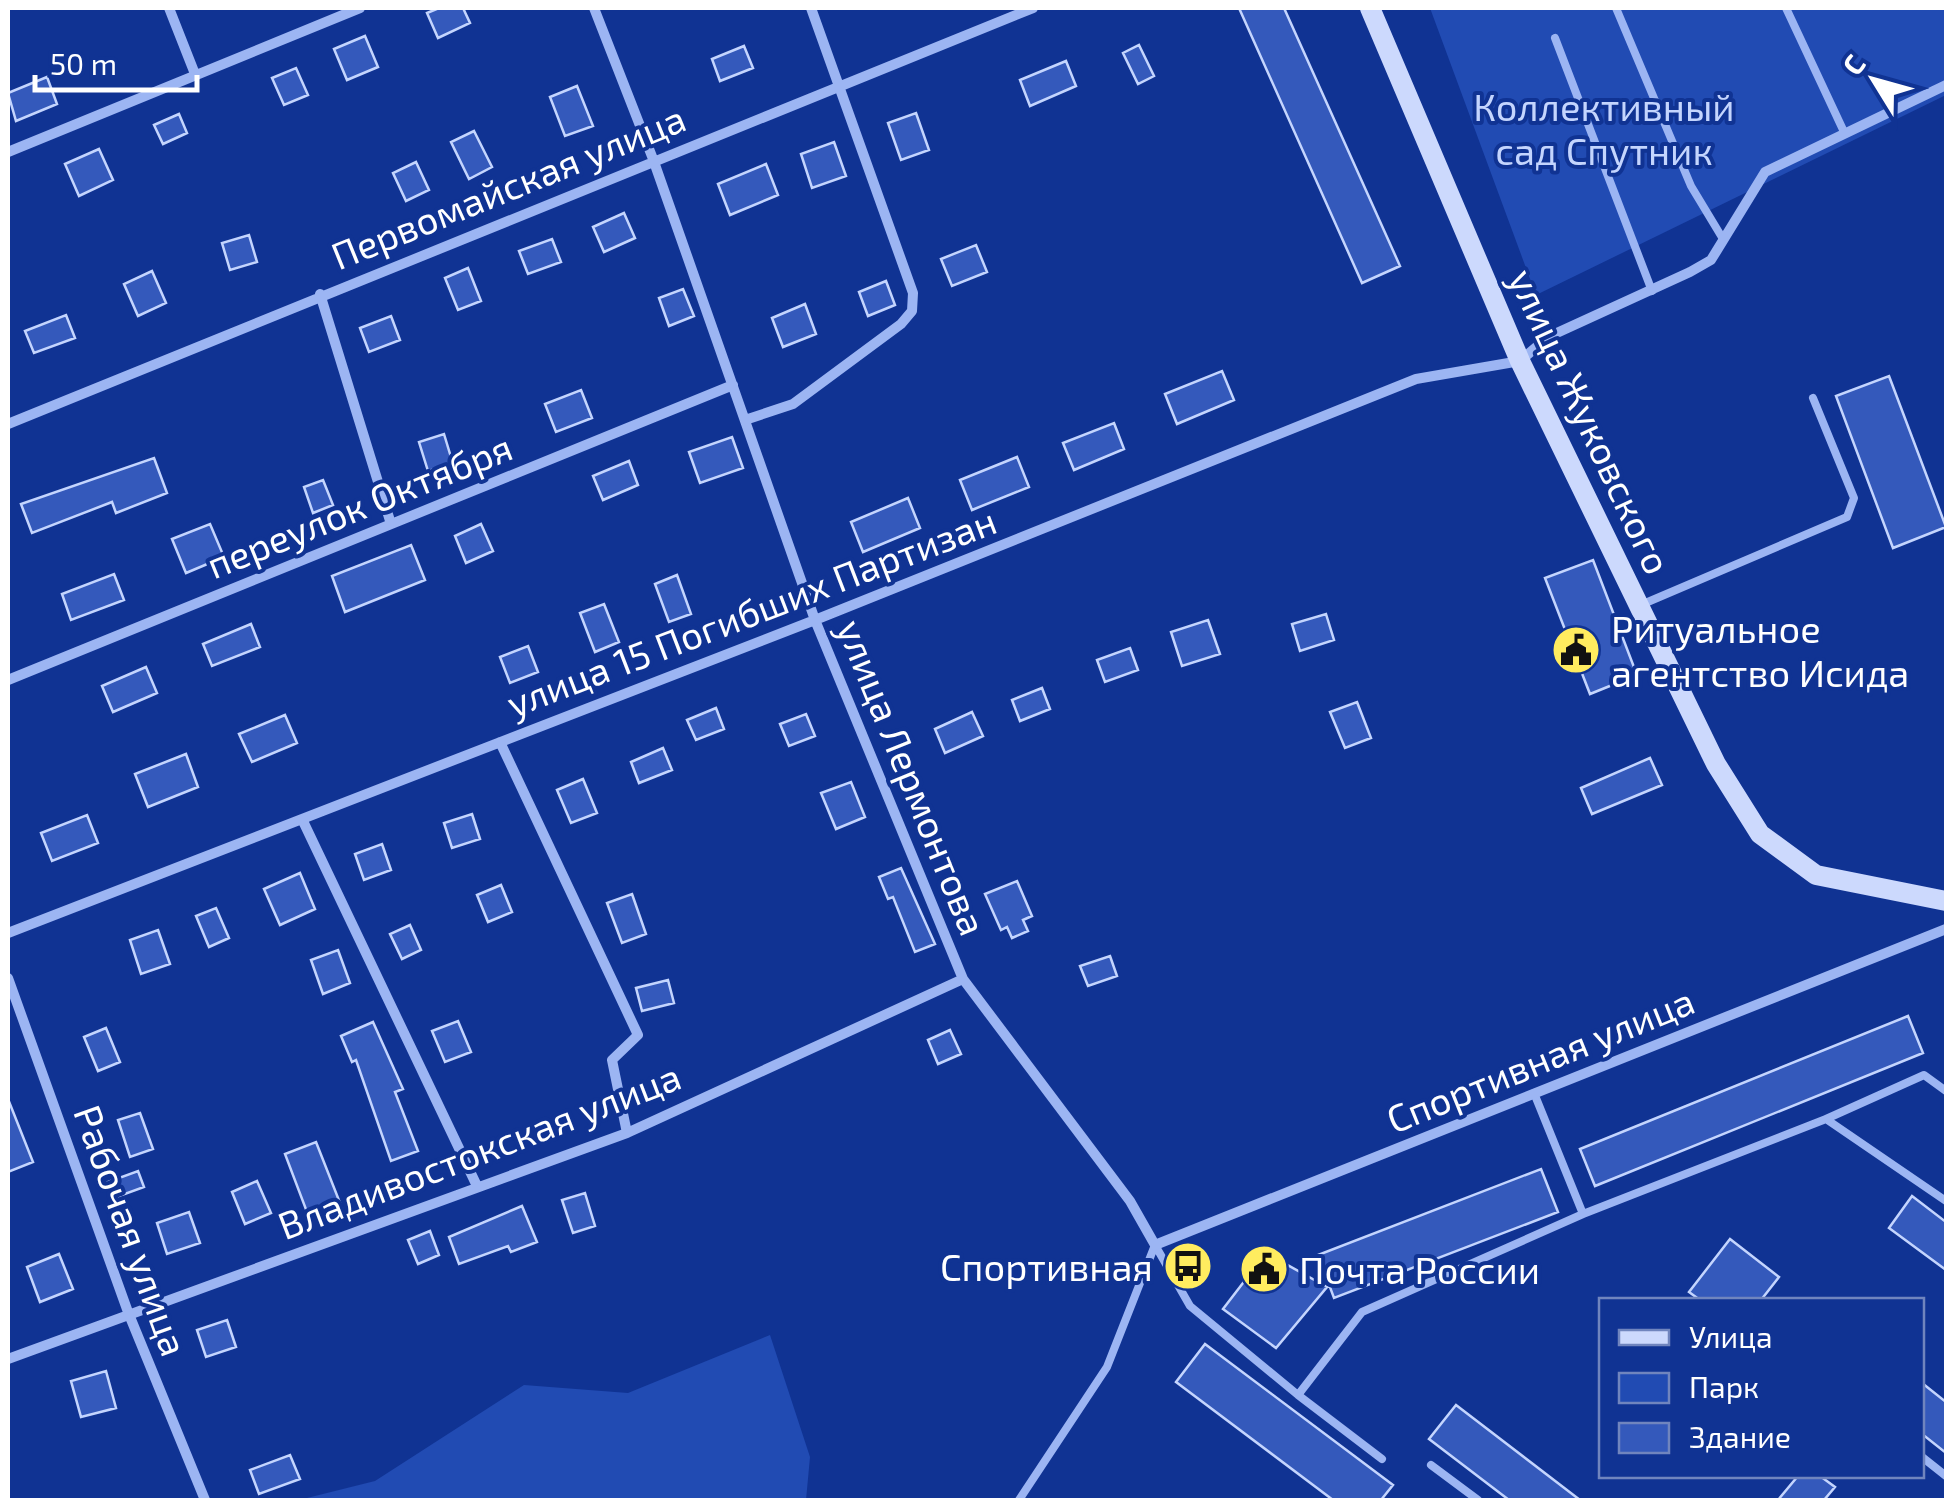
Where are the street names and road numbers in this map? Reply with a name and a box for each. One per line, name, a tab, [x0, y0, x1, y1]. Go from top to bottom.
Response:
street label: Первомайская улица	[324, 94, 692, 278]
street label: улица Жуковского	[1500, 261, 1682, 581]
street label: переулок Октября	[200, 423, 518, 587]
street label: улица 15 Погибших Партизан	[500, 496, 1002, 726]
street label: улица Лермонтова	[829, 613, 997, 941]
street label: Спортивная улица	[1379, 976, 1701, 1142]
street label: Владивостокская улица	[271, 1052, 687, 1248]
street label: Рабочая улица	[65, 1098, 199, 1362]

